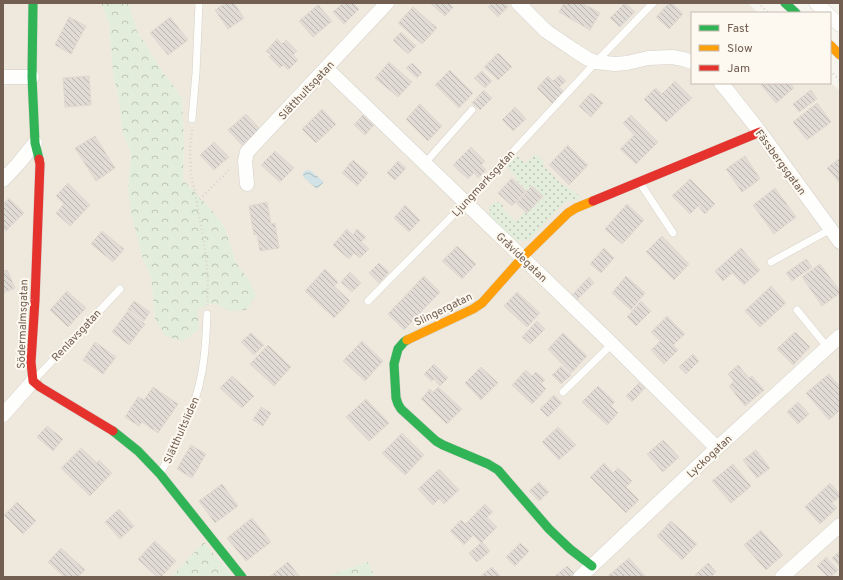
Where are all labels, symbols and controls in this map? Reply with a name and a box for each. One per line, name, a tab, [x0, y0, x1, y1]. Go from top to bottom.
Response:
legend	[691, 12, 831, 84]
text: Fast	[727, 21, 749, 37]
text: Slow	[727, 41, 753, 57]
street label: Slätthultsgatan	[276, 58, 338, 123]
text: Jam	[727, 61, 750, 77]
street label: Fässbergsgatan	[752, 127, 809, 198]
street label: Ljungmarksgatan	[449, 147, 518, 220]
street label: Gråvidegatan	[493, 230, 550, 286]
street label: Södermalmsgatan	[14, 279, 32, 369]
street label: Slingergatan	[412, 290, 475, 330]
street label: Renlavsgatan	[49, 307, 105, 365]
street label: Slätthultsliden	[161, 395, 203, 466]
street label: Lyckogatan	[684, 432, 735, 481]

